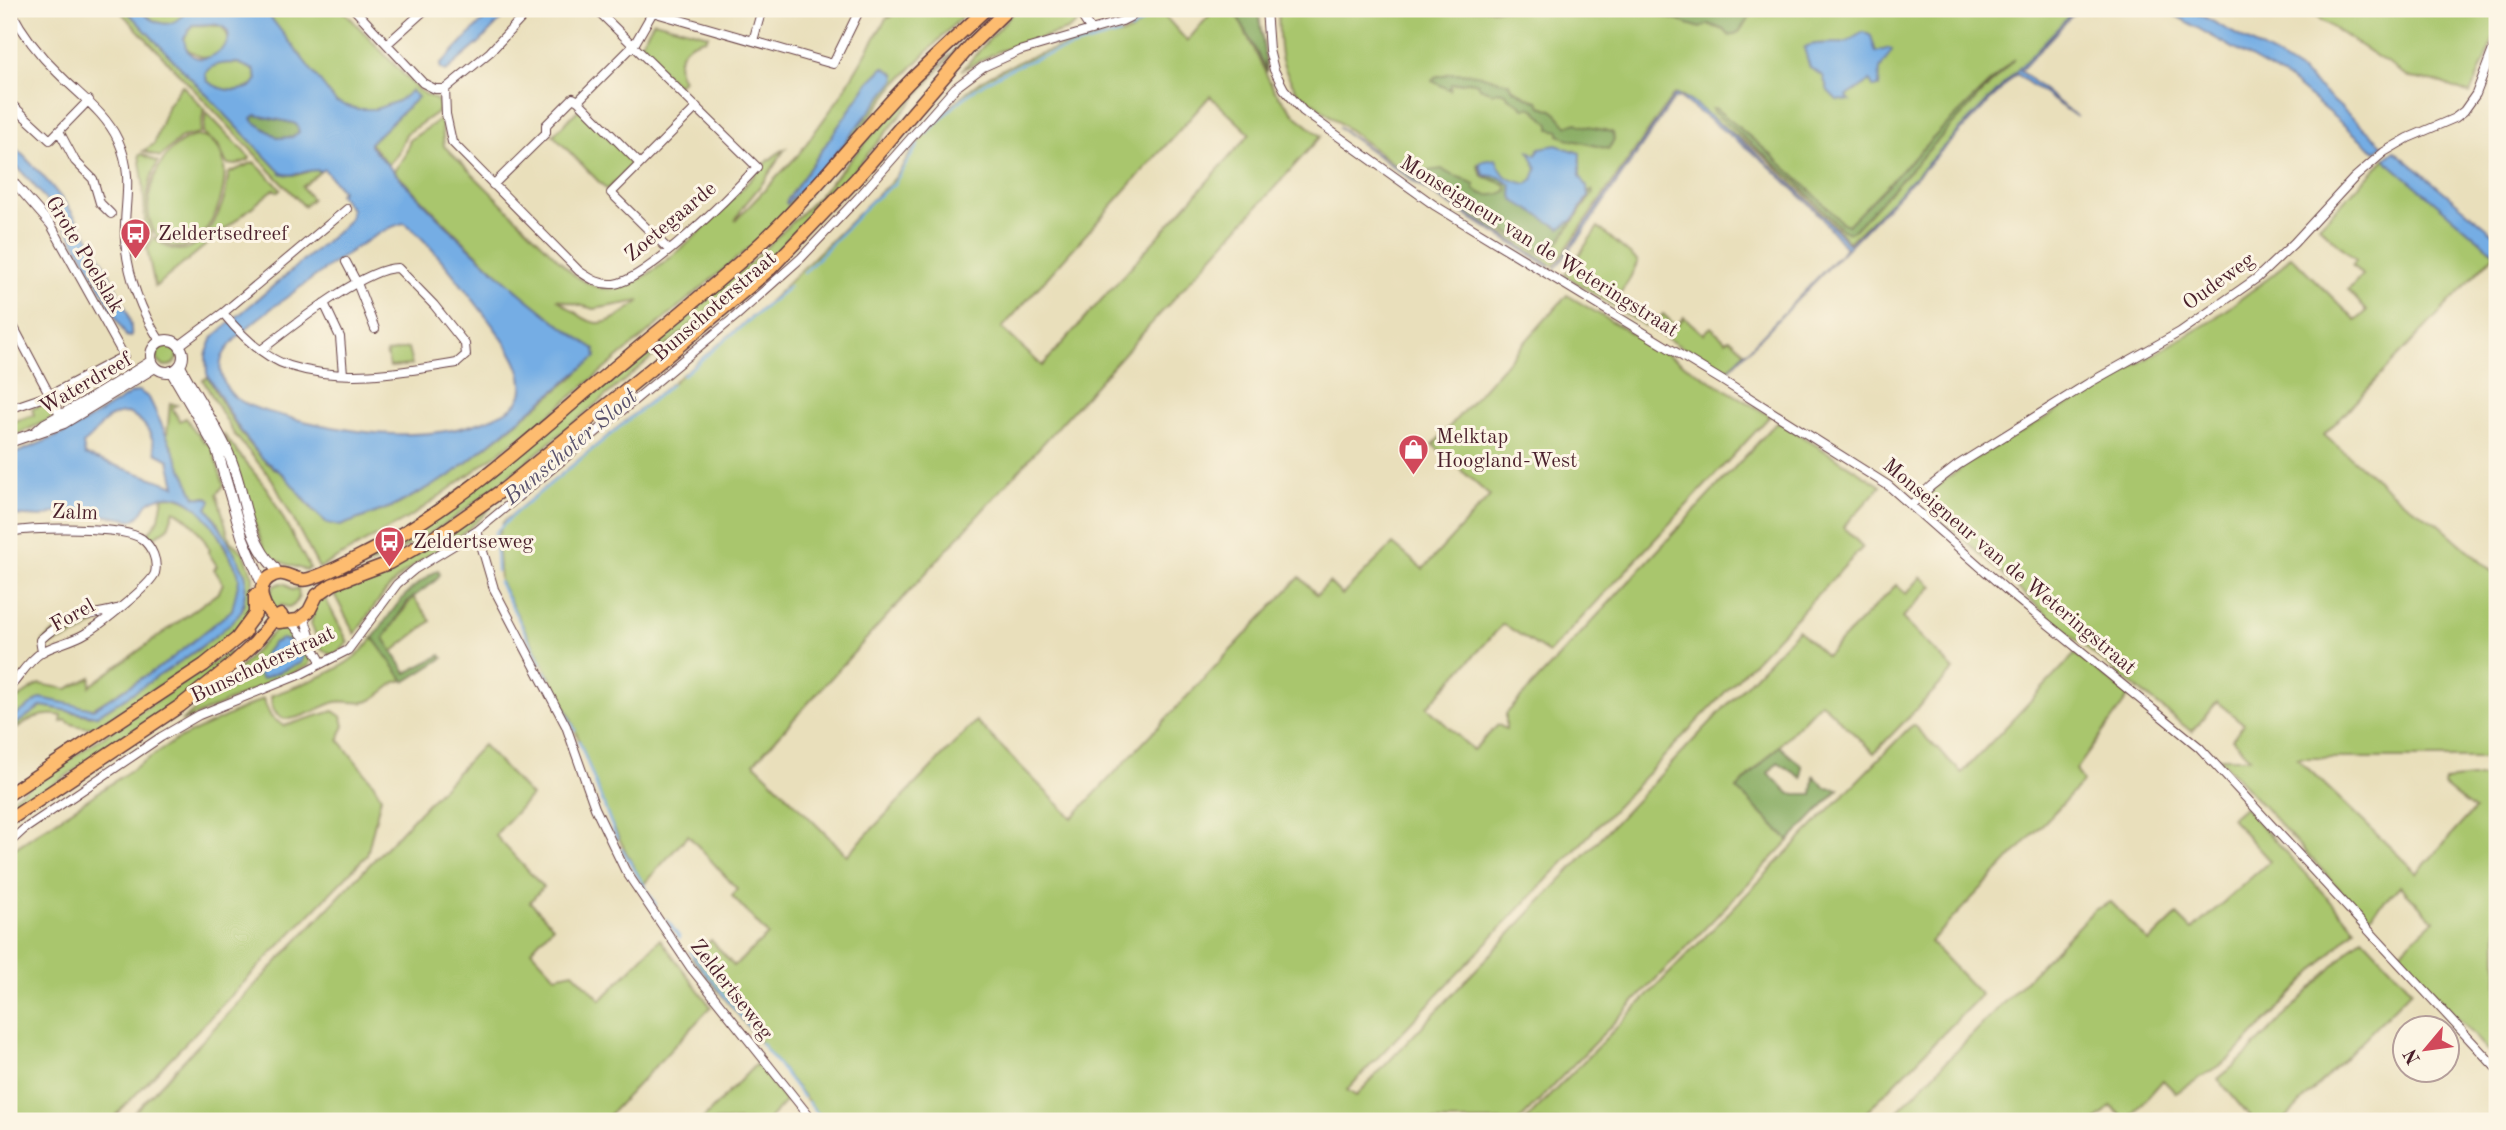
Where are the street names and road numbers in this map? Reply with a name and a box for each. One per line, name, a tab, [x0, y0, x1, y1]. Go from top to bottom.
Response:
street label: Monseigneur van de Weteringstraat	[1396, 152, 1682, 342]
street label: Zoetegaarde	[621, 178, 721, 266]
street label: Grote Poelslak	[41, 193, 127, 317]
street label: Bunschoterstraat	[649, 248, 781, 366]
street label: Oudeweg	[2179, 249, 2259, 315]
street label: Waterdreef	[36, 349, 137, 419]
street label: Monseigneur van de Weteringstraat	[1878, 455, 2140, 679]
street label: Zalm	[51, 502, 99, 524]
street label: Forel	[47, 595, 99, 637]
street label: Bunschoterstraat	[188, 623, 338, 707]
street label: Zeldertseweg	[686, 936, 777, 1045]

